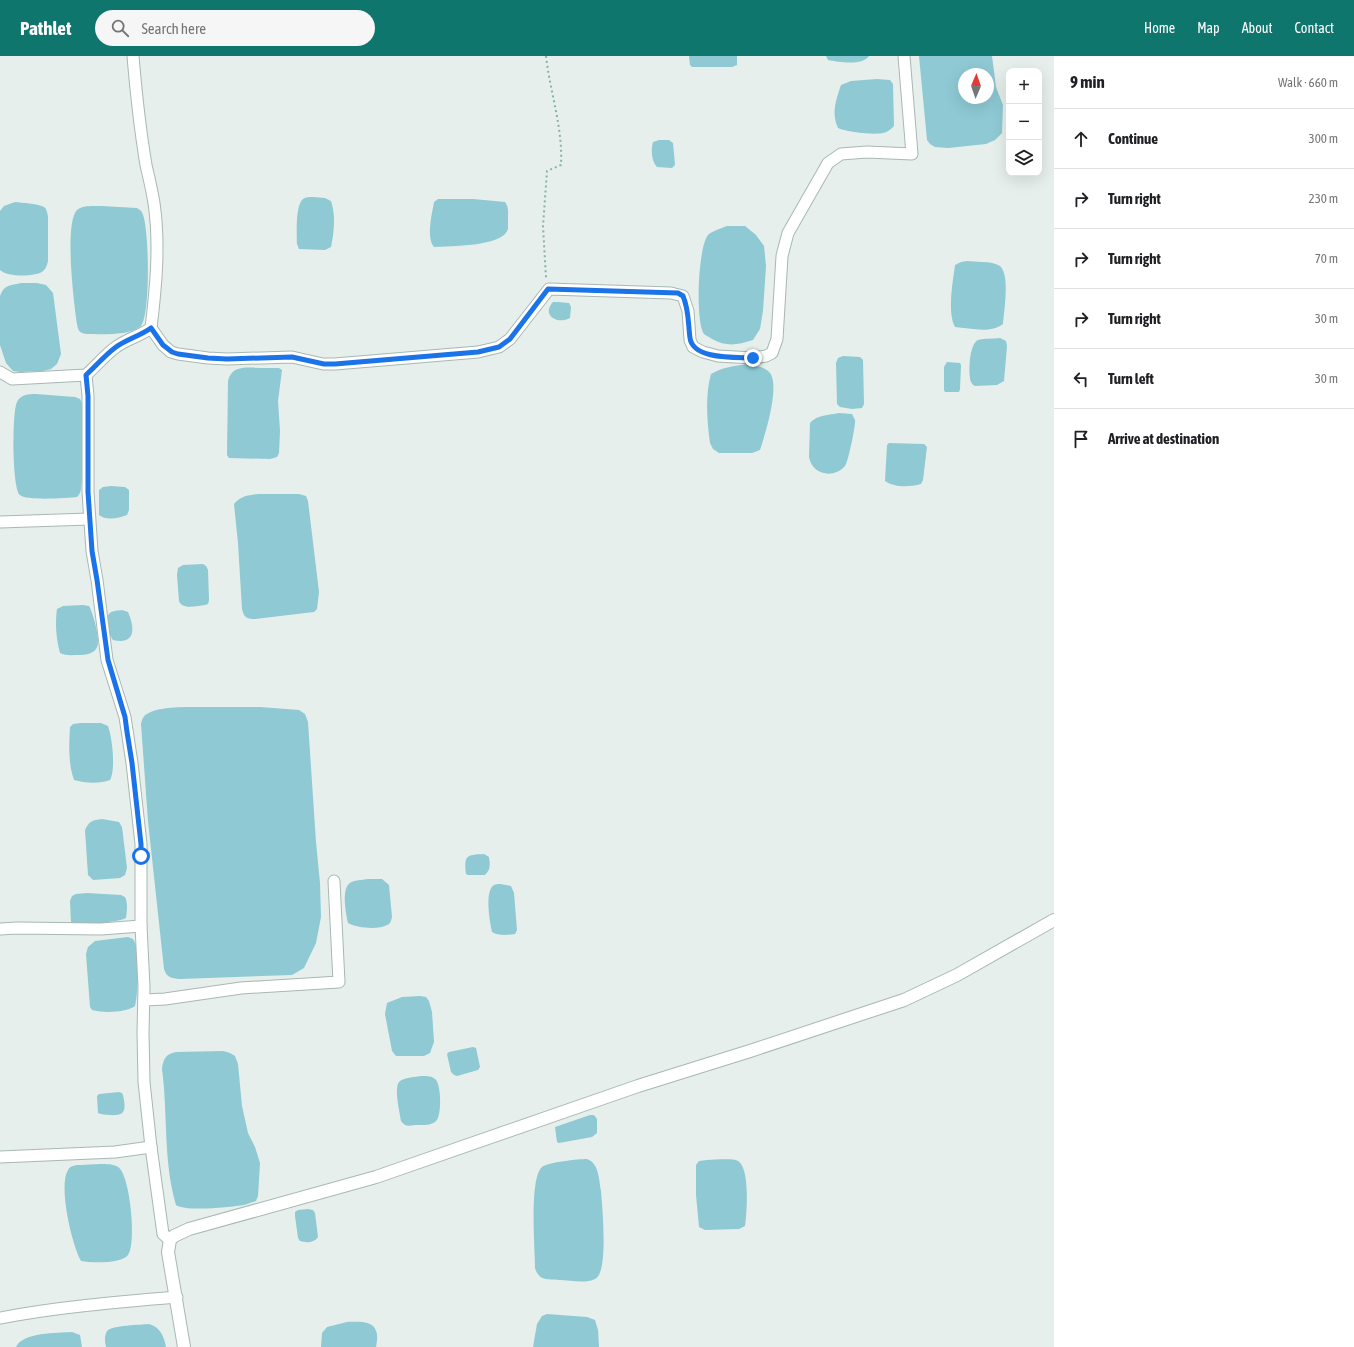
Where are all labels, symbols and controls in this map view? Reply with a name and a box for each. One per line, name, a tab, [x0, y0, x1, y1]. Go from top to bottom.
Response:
search box	[95, 10, 375, 46]
text: Pathlet	[20, 17, 71, 39]
icon: search	[109, 17, 131, 39]
text: Search here	[141, 20, 206, 37]
text: Home	[1144, 20, 1175, 36]
text: Map	[1197, 20, 1220, 36]
text: About	[1242, 20, 1273, 36]
text: Contact	[1295, 20, 1334, 36]
north arrow	[958, 68, 994, 104]
map controls	[1006, 68, 1042, 176]
button: +	[1006, 68, 1042, 104]
text: 9 min	[1070, 72, 1105, 92]
text: Walk · 660 m	[1278, 75, 1338, 90]
button: −	[1006, 104, 1042, 140]
icon: ahead	[1070, 128, 1092, 150]
text: Continue	[1108, 130, 1158, 147]
text: 300 m	[1309, 131, 1338, 146]
button: layers	[1006, 140, 1042, 176]
icon: right	[1070, 188, 1092, 210]
text: Turn right	[1108, 190, 1161, 207]
text: 230 m	[1309, 191, 1338, 206]
icon: right	[1070, 248, 1092, 270]
text: Turn right	[1108, 250, 1161, 267]
text: 70 m	[1315, 251, 1338, 266]
icon: right	[1070, 308, 1092, 330]
text: Turn right	[1108, 310, 1161, 327]
text: 30 m	[1315, 311, 1338, 326]
route end	[744, 349, 762, 367]
icon: left	[1070, 368, 1092, 390]
text: Turn left	[1108, 370, 1154, 387]
text: 30 m	[1315, 371, 1338, 386]
icon: arrive	[1070, 428, 1092, 450]
text: Arrive at destination	[1108, 430, 1219, 447]
route start	[132, 847, 150, 865]

